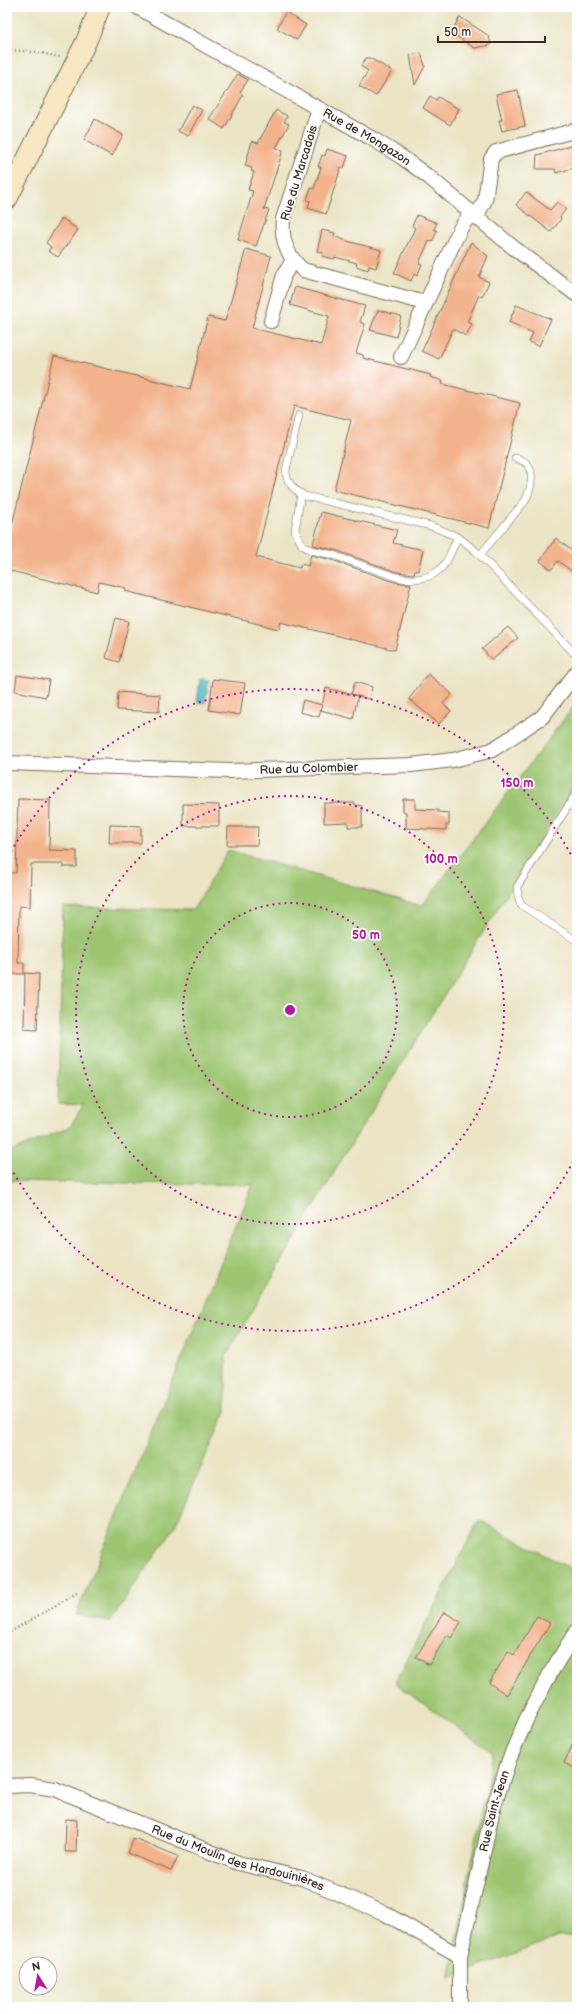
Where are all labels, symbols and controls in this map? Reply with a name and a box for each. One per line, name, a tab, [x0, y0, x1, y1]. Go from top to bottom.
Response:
scale bar	[438, 18, 545, 44]
text: 50 m	[444, 25, 471, 40]
street label: Rue de Mongazon	[320, 105, 414, 169]
street label: Rue du Marcadais	[278, 123, 321, 223]
street label: Rue du Colombier	[259, 760, 359, 778]
text: 150 m	[501, 776, 533, 791]
text: 100 m	[424, 852, 458, 867]
text: 50 m	[352, 928, 380, 943]
centre of rings	[283, 1003, 297, 1017]
street label: Rue Saint-Jean	[477, 1768, 513, 1853]
street label: Rue du Moulin des Hardouinières	[149, 1822, 326, 1895]
north arrow	[18, 1956, 58, 1996]
text: N	[31, 1960, 41, 1974]

